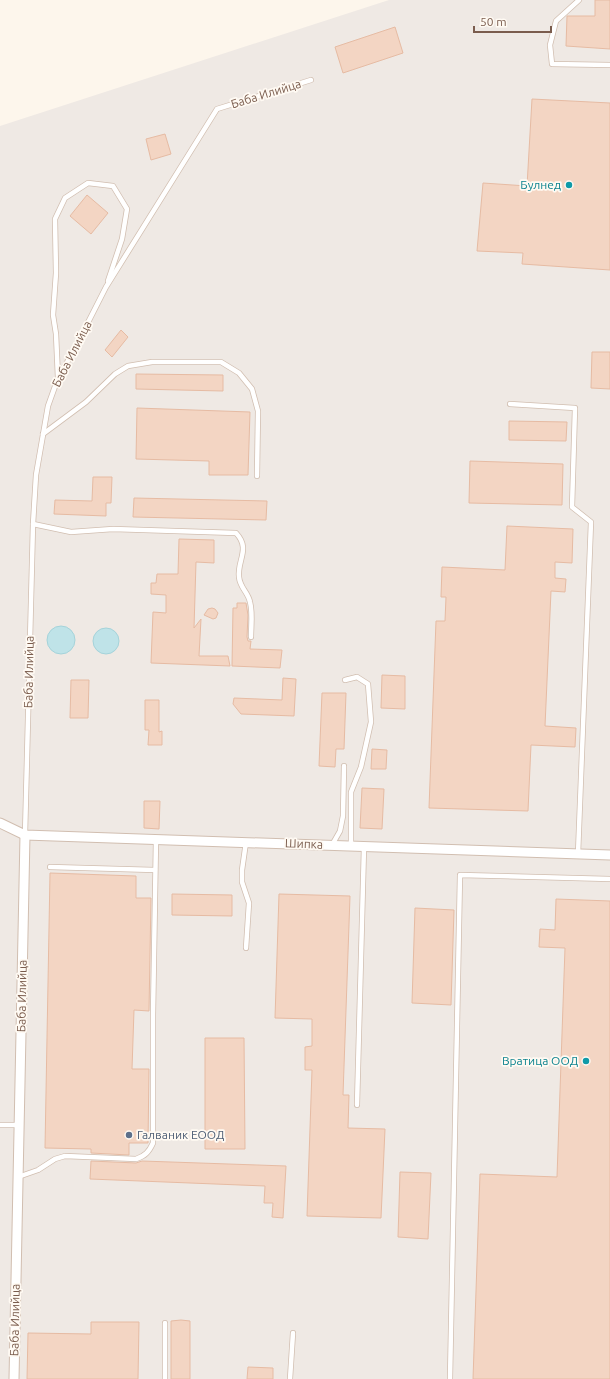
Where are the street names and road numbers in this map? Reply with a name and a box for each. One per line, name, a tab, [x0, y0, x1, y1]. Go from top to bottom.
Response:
street label: Баба Илийца	[229, 77, 302, 110]
street label: Баба Илийца	[49, 319, 94, 389]
street label: Баба Илийца	[21, 636, 36, 708]
street label: Шипка	[285, 836, 323, 851]
street label: Баба Илийца	[14, 960, 29, 1032]
street label: Баба Илийца	[7, 1284, 22, 1356]

